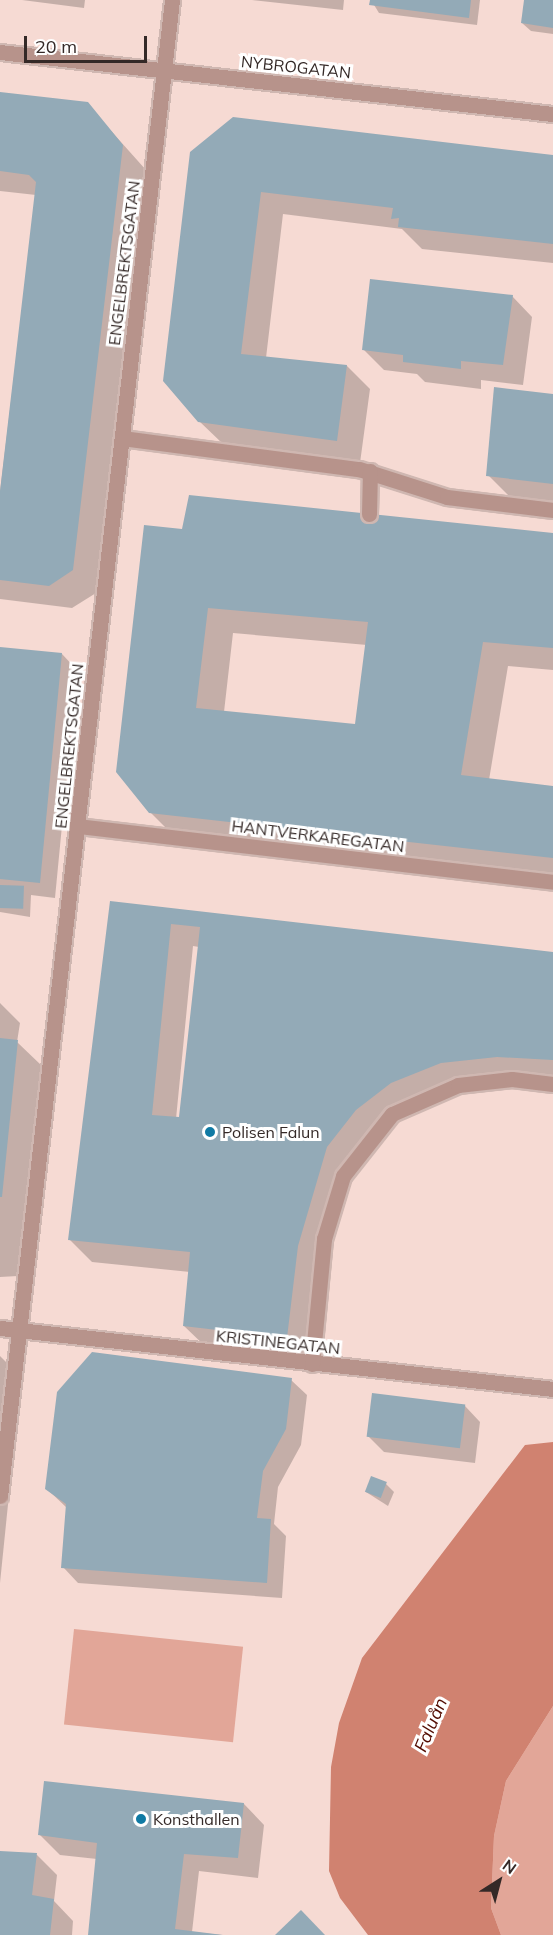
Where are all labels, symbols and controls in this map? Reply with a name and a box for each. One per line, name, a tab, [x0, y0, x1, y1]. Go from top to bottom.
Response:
scale bar	[27, 24, 150, 62]
text: 20 m	[35, 35, 77, 58]
street label: NYBROGATAN	[240, 52, 352, 82]
street label: ENGELBREKTSGATAN	[104, 180, 144, 346]
street label: ENGELBREKTSGATAN	[51, 663, 87, 829]
street label: HANTVERKAREGATAN	[231, 816, 405, 856]
place label: Polisen Falun	[222, 1122, 320, 1142]
marker: Polisen Falun	[203, 1125, 217, 1139]
street label: KRISTINEGATAN	[215, 1326, 341, 1358]
water label: Faluån	[410, 1695, 452, 1755]
place label: Konsthallen	[153, 1809, 240, 1829]
marker: Konsthallen	[134, 1812, 148, 1826]
north arrow	[469, 1851, 529, 1911]
text: N	[499, 1855, 520, 1878]

